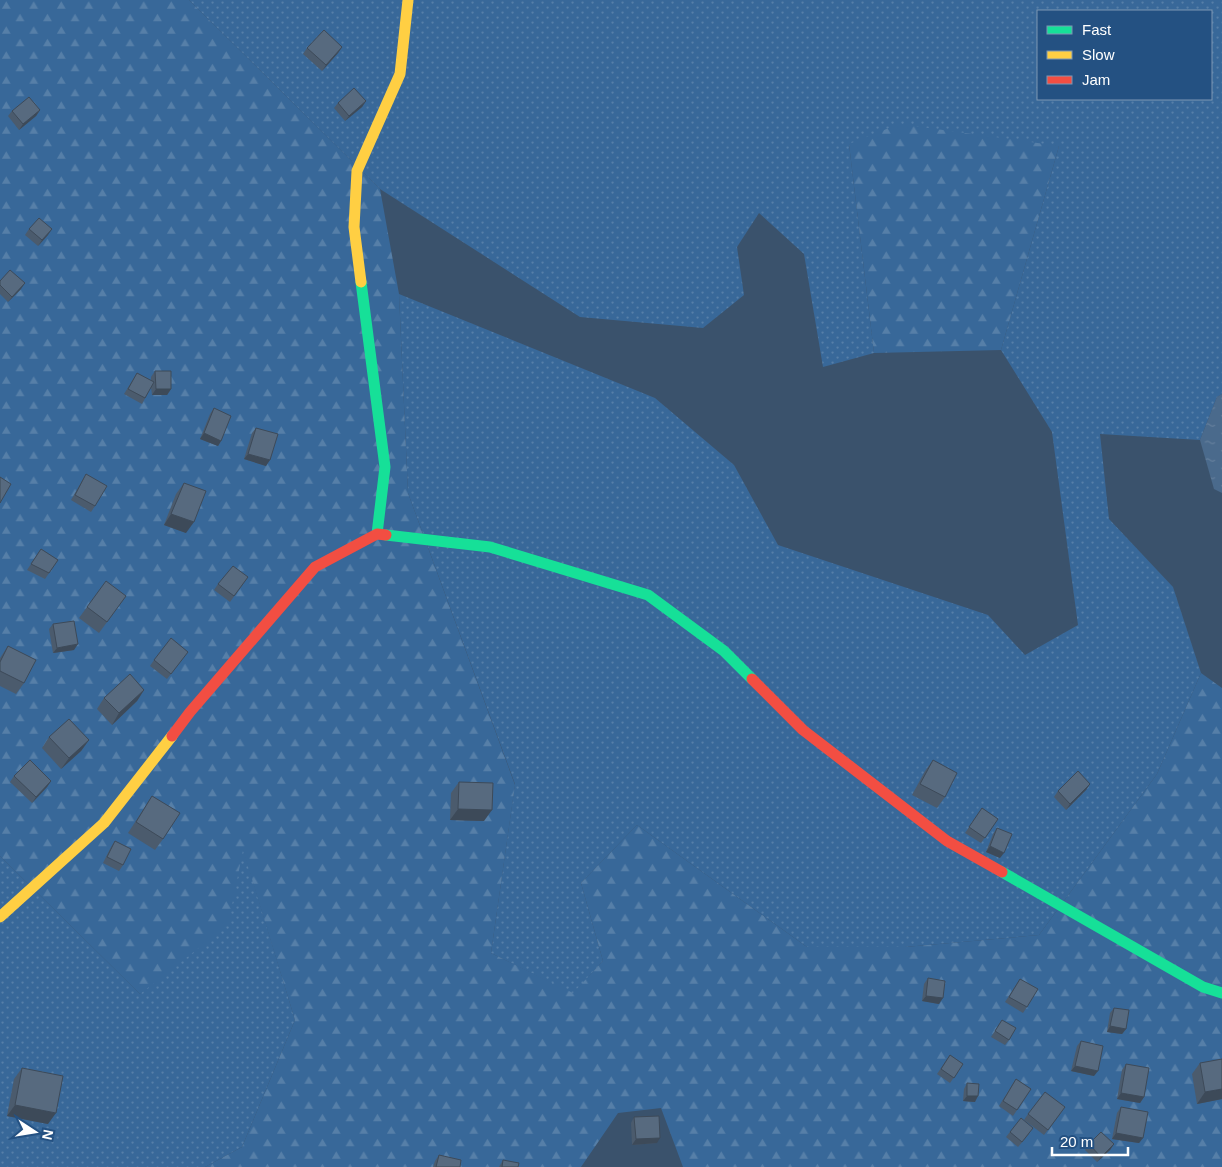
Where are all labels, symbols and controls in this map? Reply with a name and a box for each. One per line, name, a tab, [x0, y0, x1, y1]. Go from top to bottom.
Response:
legend	[1037, 10, 1212, 100]
text: Fast	[1082, 21, 1112, 38]
text: Slow	[1082, 46, 1115, 63]
text: Jam	[1082, 71, 1110, 88]
north arrow	[10, 1107, 60, 1157]
scale bar	[1052, 1124, 1128, 1156]
text: N	[39, 1128, 57, 1141]
text: 20 m	[1060, 1133, 1093, 1150]

